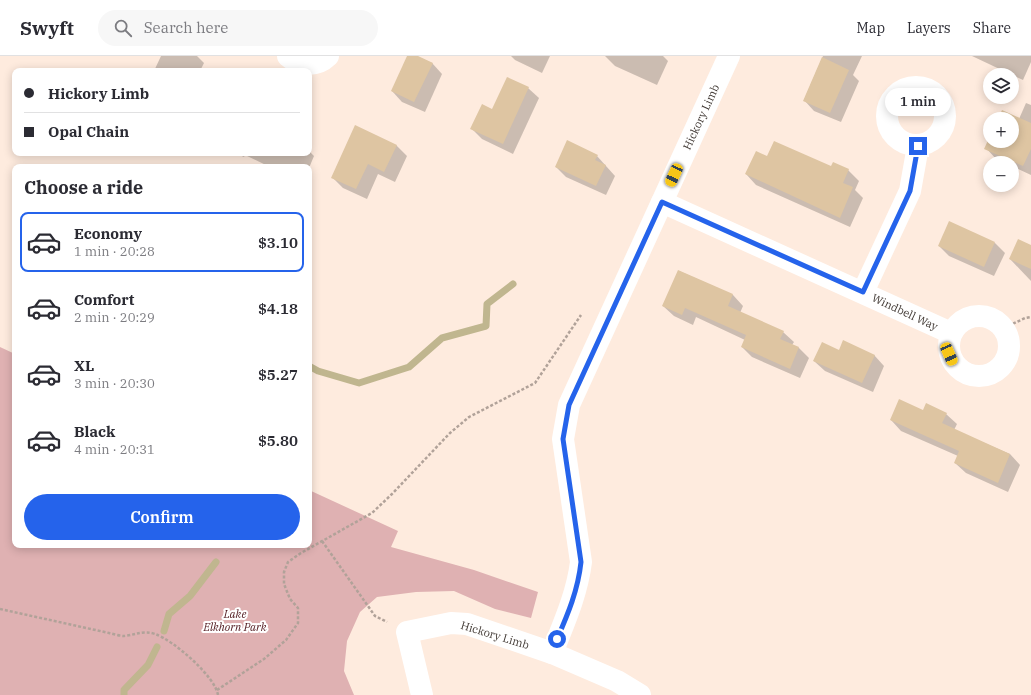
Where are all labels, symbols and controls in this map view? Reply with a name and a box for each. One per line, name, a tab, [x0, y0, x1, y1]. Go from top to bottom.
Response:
search box	[98, 10, 378, 46]
text: Swyft	[20, 16, 74, 40]
icon: search	[112, 17, 134, 39]
text: Search here	[144, 18, 228, 37]
text: Map	[857, 19, 885, 37]
text: Layers	[907, 19, 951, 37]
text: Share	[973, 19, 1011, 37]
map controls	[983, 68, 1019, 192]
button: layers	[983, 68, 1019, 104]
street label: Hickory Limb	[680, 82, 723, 152]
text: Hickory Limb	[48, 84, 149, 103]
callout: 1 min	[885, 88, 951, 116]
text: 1 min	[900, 93, 936, 110]
button: +	[983, 112, 1019, 148]
text: Opal Chain	[48, 122, 129, 141]
route end	[909, 137, 927, 155]
button: −	[983, 156, 1019, 192]
car	[663, 162, 685, 188]
text: Choose a ride	[24, 176, 143, 199]
icon: car	[26, 224, 62, 260]
text: Economy	[74, 224, 142, 243]
text: $3.10	[258, 233, 298, 252]
text: 1 min · 20:28	[74, 243, 155, 260]
icon: car	[26, 290, 62, 326]
text: Comfort	[74, 290, 134, 309]
street label: Windbell Way	[870, 291, 940, 333]
text: $4.18	[258, 299, 298, 318]
text: 2 min · 20:29	[74, 309, 155, 326]
car	[939, 341, 959, 367]
icon: car	[26, 356, 62, 392]
text: XL	[74, 356, 94, 375]
text: $5.27	[258, 365, 298, 384]
text: 3 min · 20:30	[74, 375, 155, 392]
icon: car	[26, 422, 62, 458]
text: Black	[74, 422, 115, 441]
text: $5.80	[258, 431, 298, 450]
text: 4 min · 20:31	[74, 441, 155, 458]
button: Confirm	[24, 494, 300, 540]
park label: Lake Elkhorn Park	[202, 607, 267, 634]
street label: Hickory Limb	[459, 618, 531, 652]
route start	[548, 630, 566, 648]

